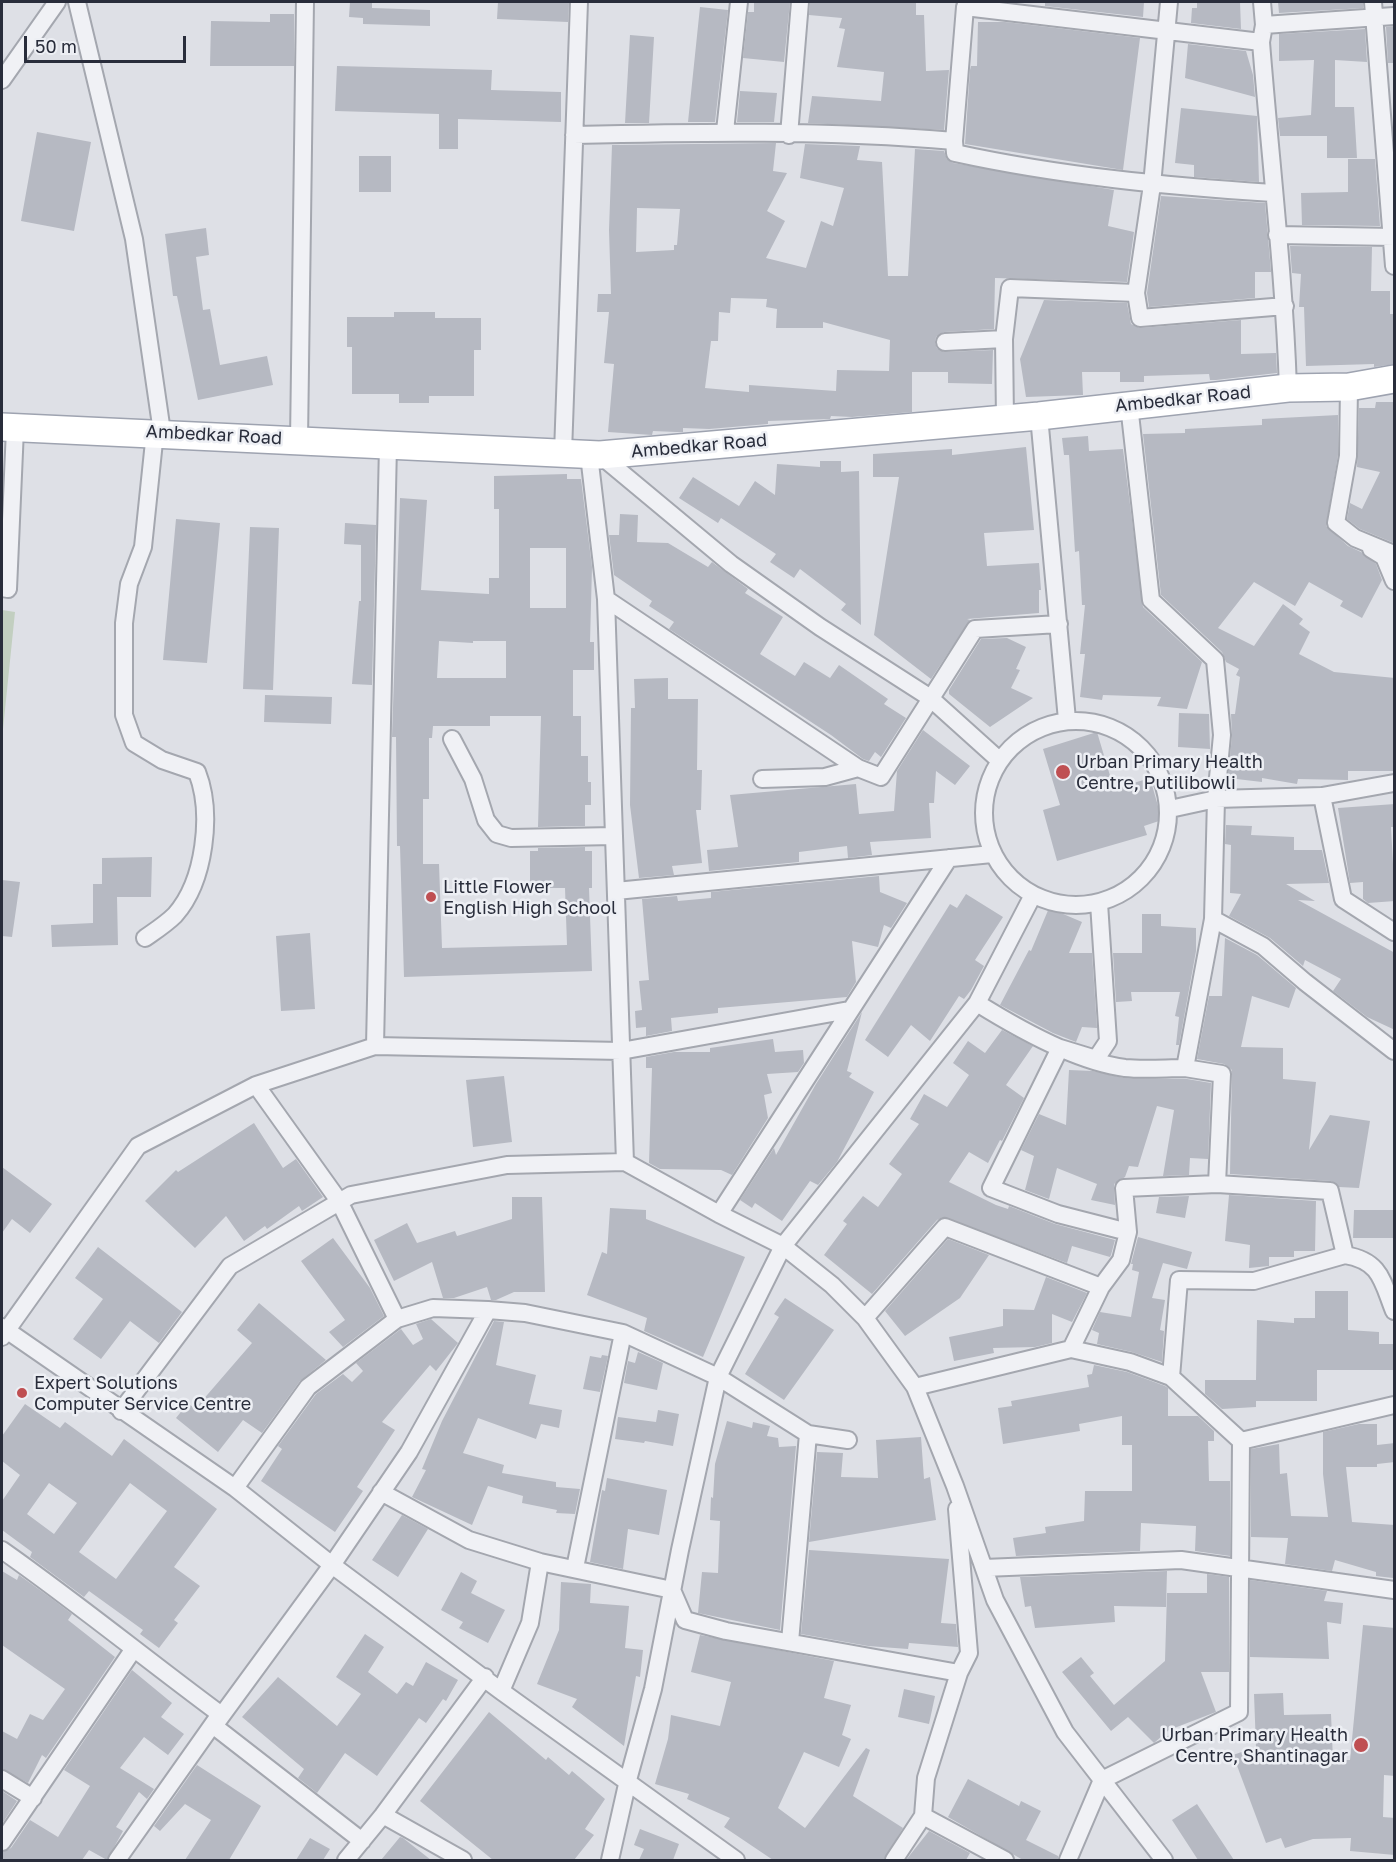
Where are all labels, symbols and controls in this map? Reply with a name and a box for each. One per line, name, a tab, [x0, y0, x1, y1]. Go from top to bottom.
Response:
scale bar	[27, 24, 189, 62]
text: 50 m	[35, 35, 77, 57]
street label: Ambedkar Road	[1114, 381, 1252, 417]
street label: Ambedkar Road	[145, 421, 283, 449]
street label: Ambedkar Road	[630, 429, 768, 463]
place label: Urban Primary Health Centre, Putilibowli	[1076, 751, 1263, 794]
marker: Urban Primary Health Centre, Putilibowli	[1054, 763, 1072, 781]
place label: Little Flower English High School	[443, 876, 617, 918]
marker: Little Flower English High School	[424, 890, 438, 904]
place label: Expert Solutions Computer Service Centre	[34, 1372, 251, 1414]
marker: Expert Solutions Computer Service Centre	[15, 1386, 29, 1400]
place label: Urban Primary Health Centre, Shantinagar	[1161, 1724, 1348, 1766]
marker: Urban Primary Health Centre, Shantinagar	[1352, 1736, 1370, 1754]

